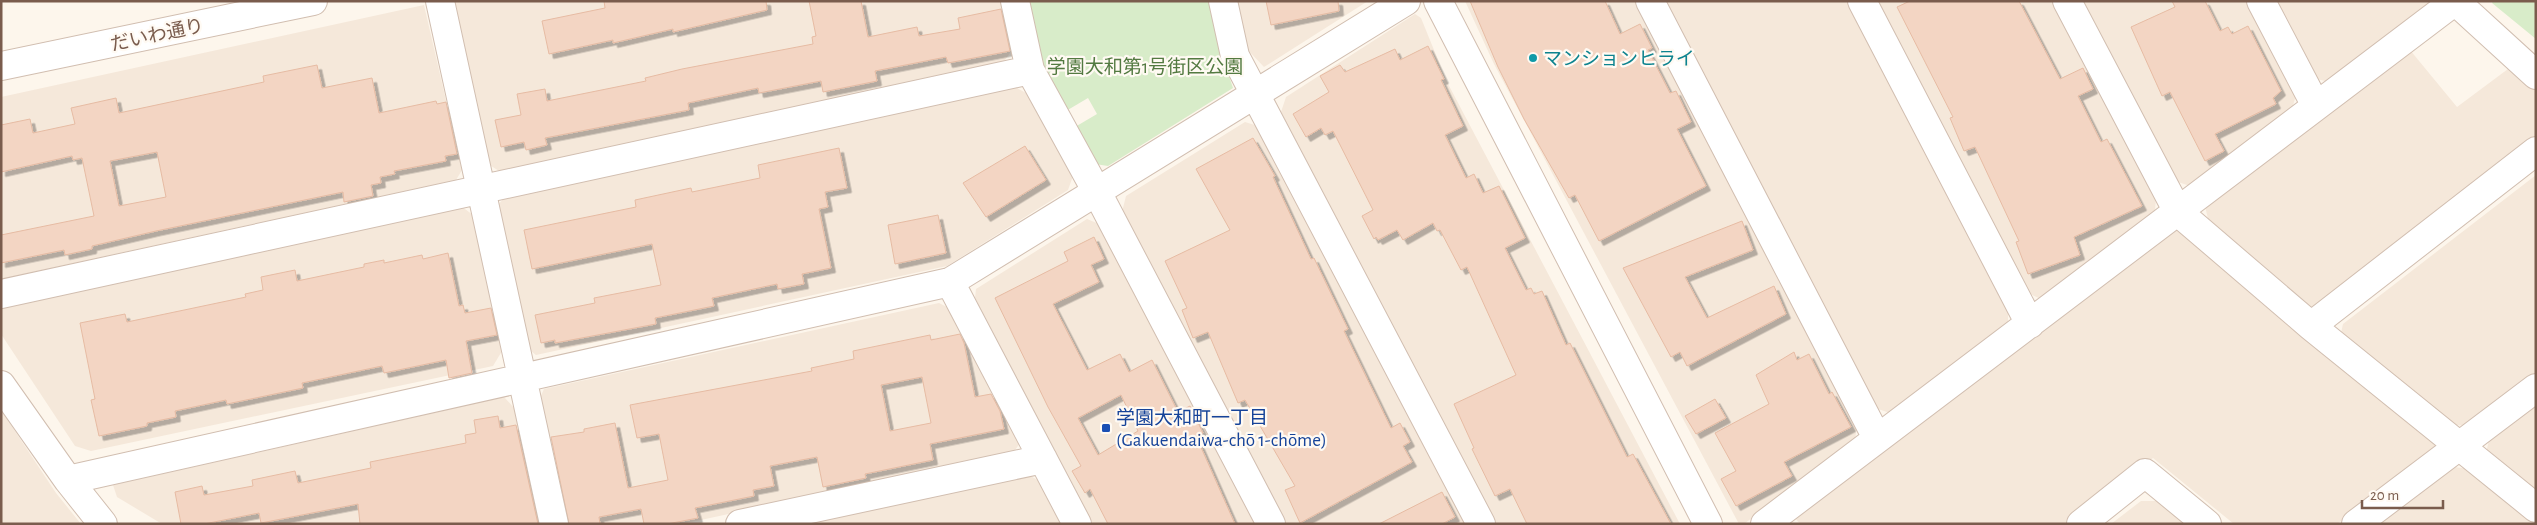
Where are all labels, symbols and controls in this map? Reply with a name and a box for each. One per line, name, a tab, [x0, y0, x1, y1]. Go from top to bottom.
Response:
street label: だいわ通り	[109, 15, 206, 55]
place label: マンションヒライ	[1543, 50, 1695, 69]
marker: マンションヒライ	[1527, 52, 1539, 64]
park label: 学園大和第1号街区公園	[1047, 56, 1243, 77]
place label: 学園大和町一丁目 (Gakuendaiwa-chō 1-chōme)	[1116, 407, 1327, 450]
marker: 学園大和町一丁目 (Gakuendaiwa-chō 1-chōme)	[1100, 422, 1112, 434]
scale bar	[2362, 478, 2443, 510]
text: 20 m	[2370, 488, 2399, 503]

